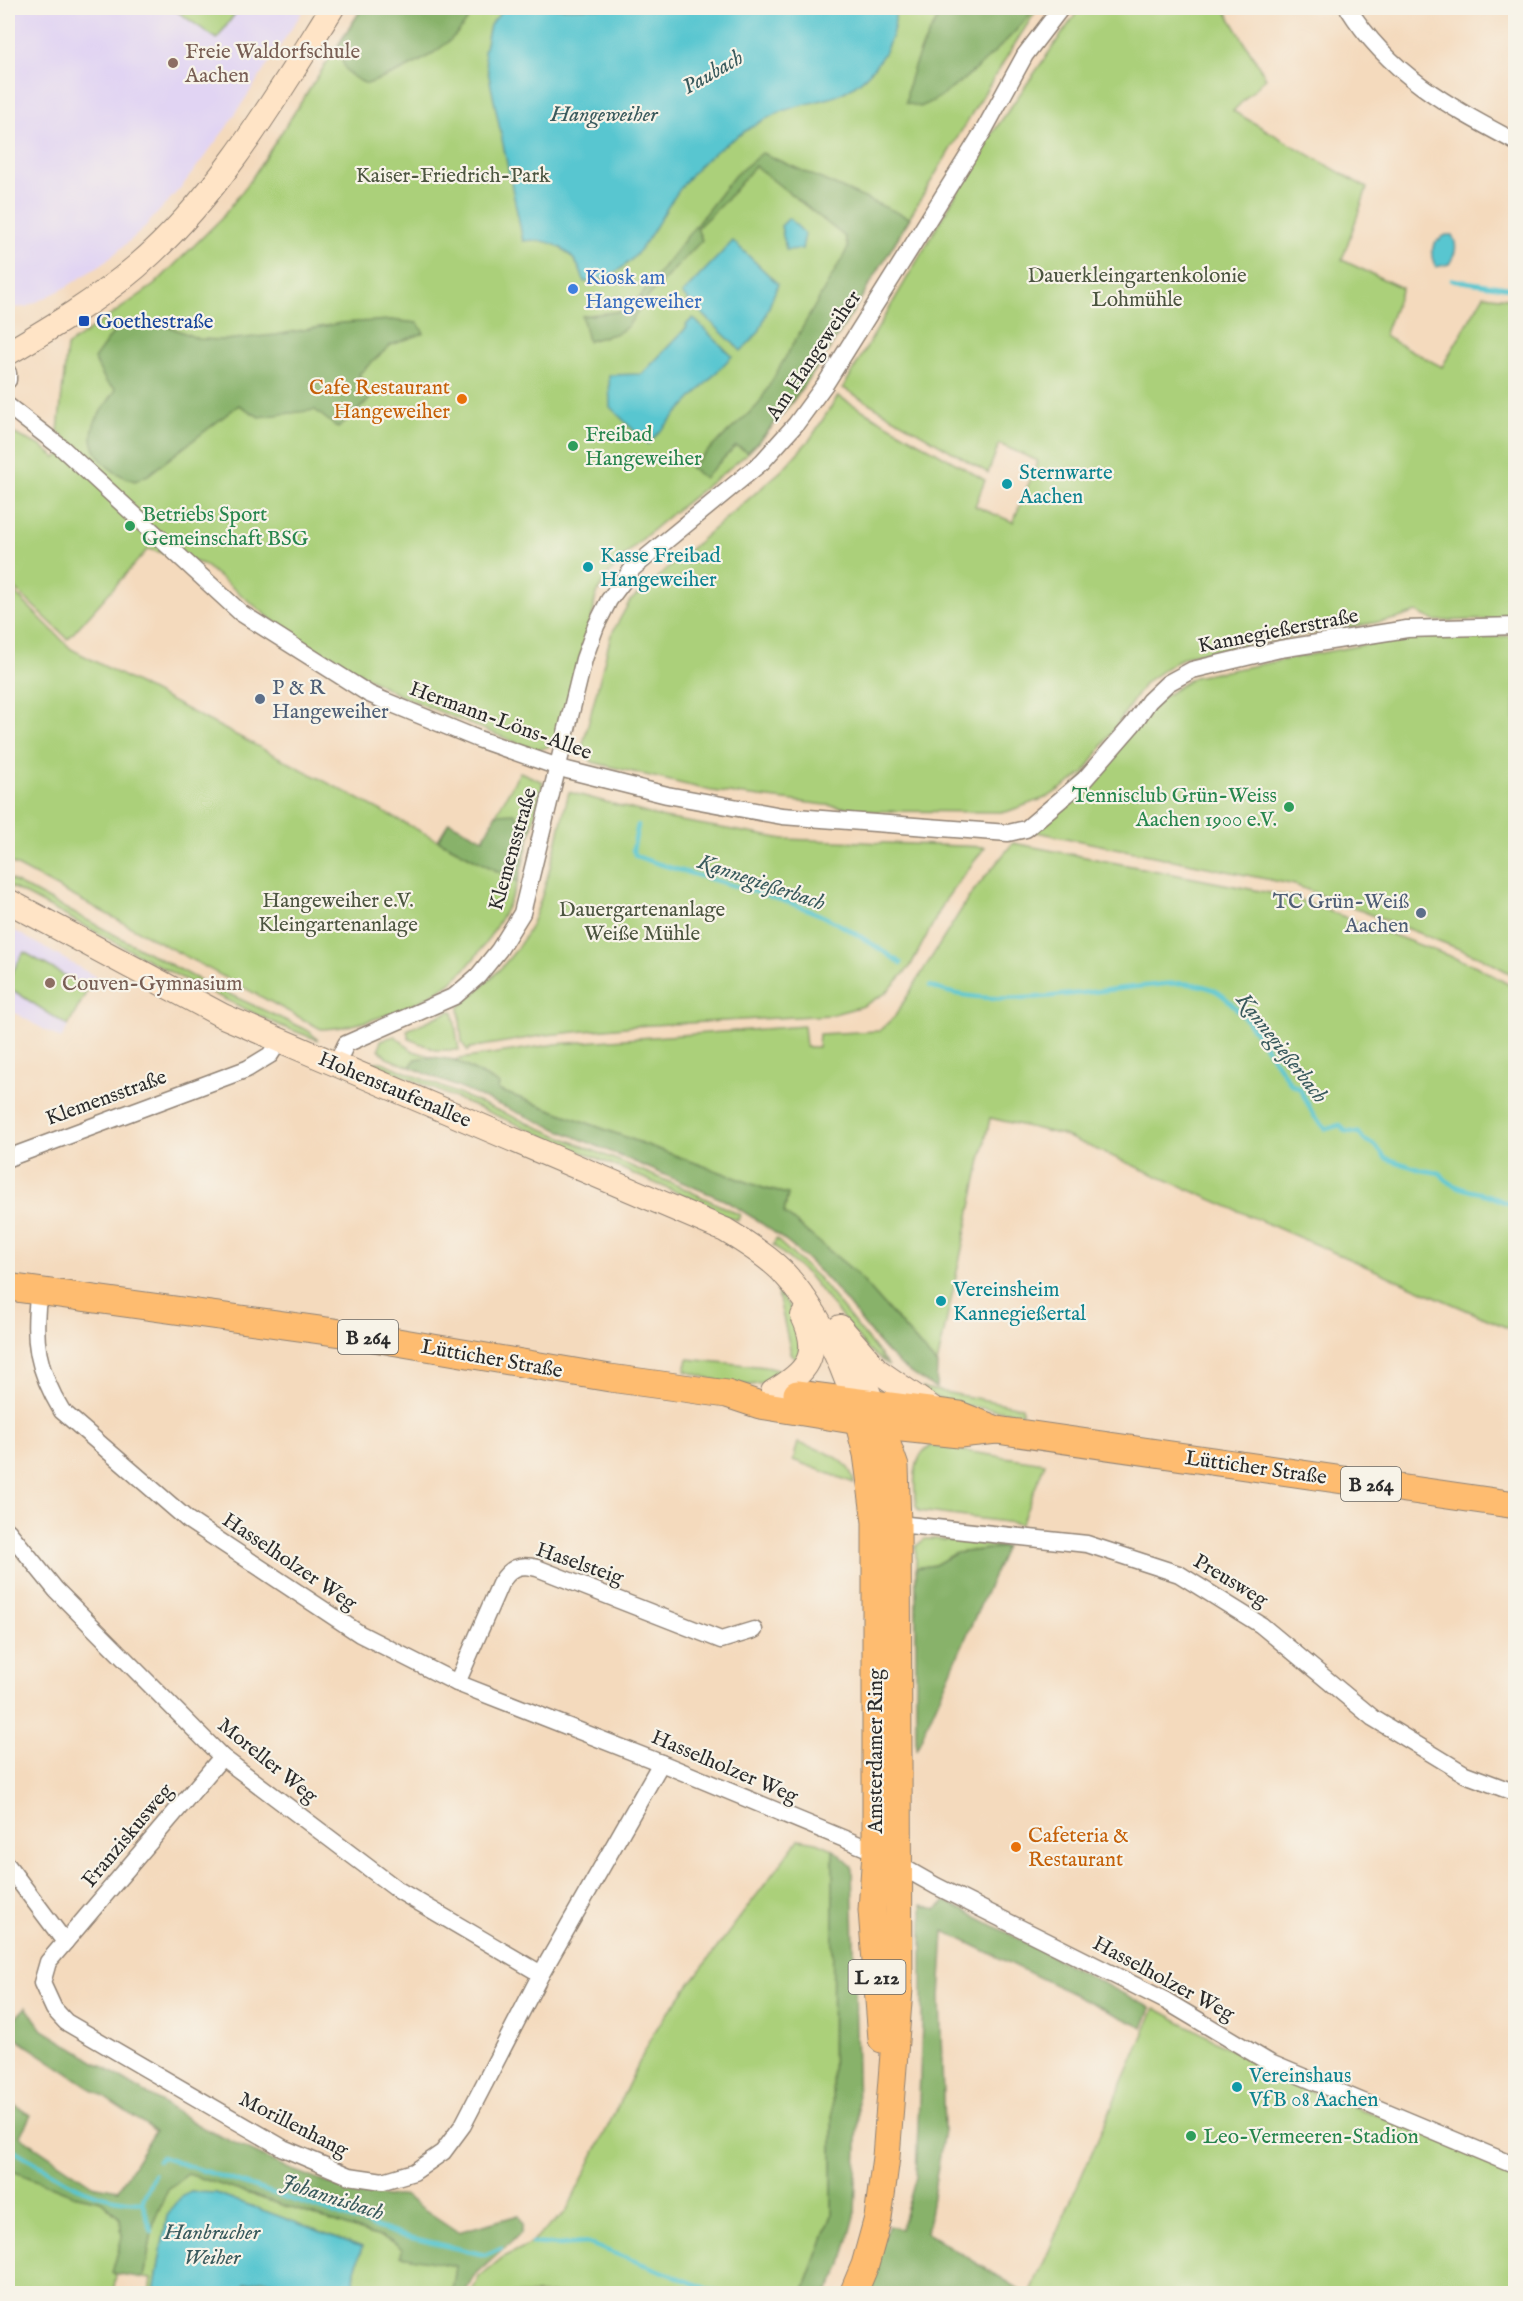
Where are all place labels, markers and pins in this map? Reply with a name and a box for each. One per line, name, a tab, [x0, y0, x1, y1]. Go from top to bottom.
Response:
place label: Freie Waldorfschule Aachen	[184, 39, 360, 90]
marker: Freie Waldorfschule Aachen	[166, 56, 180, 70]
place label: Kiosk am Hangeweiher	[585, 265, 702, 316]
marker: Kiosk am Hangeweiher	[566, 282, 580, 296]
place label: Goethestraße	[96, 309, 214, 336]
marker: Goethestraße	[77, 314, 91, 328]
place label: Cafe Restaurant Hangeweiher	[309, 375, 450, 426]
marker: Cafe Restaurant Hangeweiher	[455, 392, 469, 406]
place label: Freibad Hangeweiher	[585, 422, 702, 473]
marker: Freibad Hangeweiher	[566, 439, 580, 453]
place label: Sternwarte Aachen	[1018, 460, 1113, 511]
marker: Sternwarte Aachen	[1000, 477, 1014, 491]
place label: Betriebs Sport Gemeinschaft BSG	[142, 502, 309, 553]
marker: Betriebs Sport Gemeinschaft BSG	[123, 519, 137, 533]
place label: Kasse Freibad Hangeweiher	[600, 543, 721, 594]
marker: Kasse Freibad Hangeweiher	[581, 560, 595, 574]
place label: P & R Hangeweiher	[272, 675, 389, 726]
marker: P & R Hangeweiher	[253, 692, 267, 706]
place label: Tennisclub Grün-Weiss Aachen 1900 e.V.	[1072, 783, 1277, 834]
marker: Tennisclub Grün-Weiss Aachen 1900 e.V.	[1282, 800, 1296, 814]
place label: TC Grün-Weiß Aachen	[1273, 889, 1409, 940]
marker: TC Grün-Weiß Aachen	[1414, 906, 1428, 920]
place label: Couven-Gymnasium	[62, 971, 242, 998]
marker: Couven-Gymnasium	[43, 976, 57, 990]
place label: Vereinsheim Kannegießertal	[952, 1277, 1086, 1328]
marker: Vereinsheim Kannegießertal	[934, 1294, 948, 1308]
place label: Cafeteria & Restaurant	[1028, 1823, 1129, 1874]
marker: Cafeteria & Restaurant	[1009, 1840, 1023, 1854]
place label: Vereinshaus VfB 08 Aachen	[1248, 2063, 1379, 2114]
marker: Vereinshaus VfB 08 Aachen	[1230, 2080, 1244, 2094]
place label: Leo-Vermeeren-Stadion	[1203, 2124, 1419, 2151]
marker: Leo-Vermeeren-Stadion	[1184, 2129, 1198, 2143]

